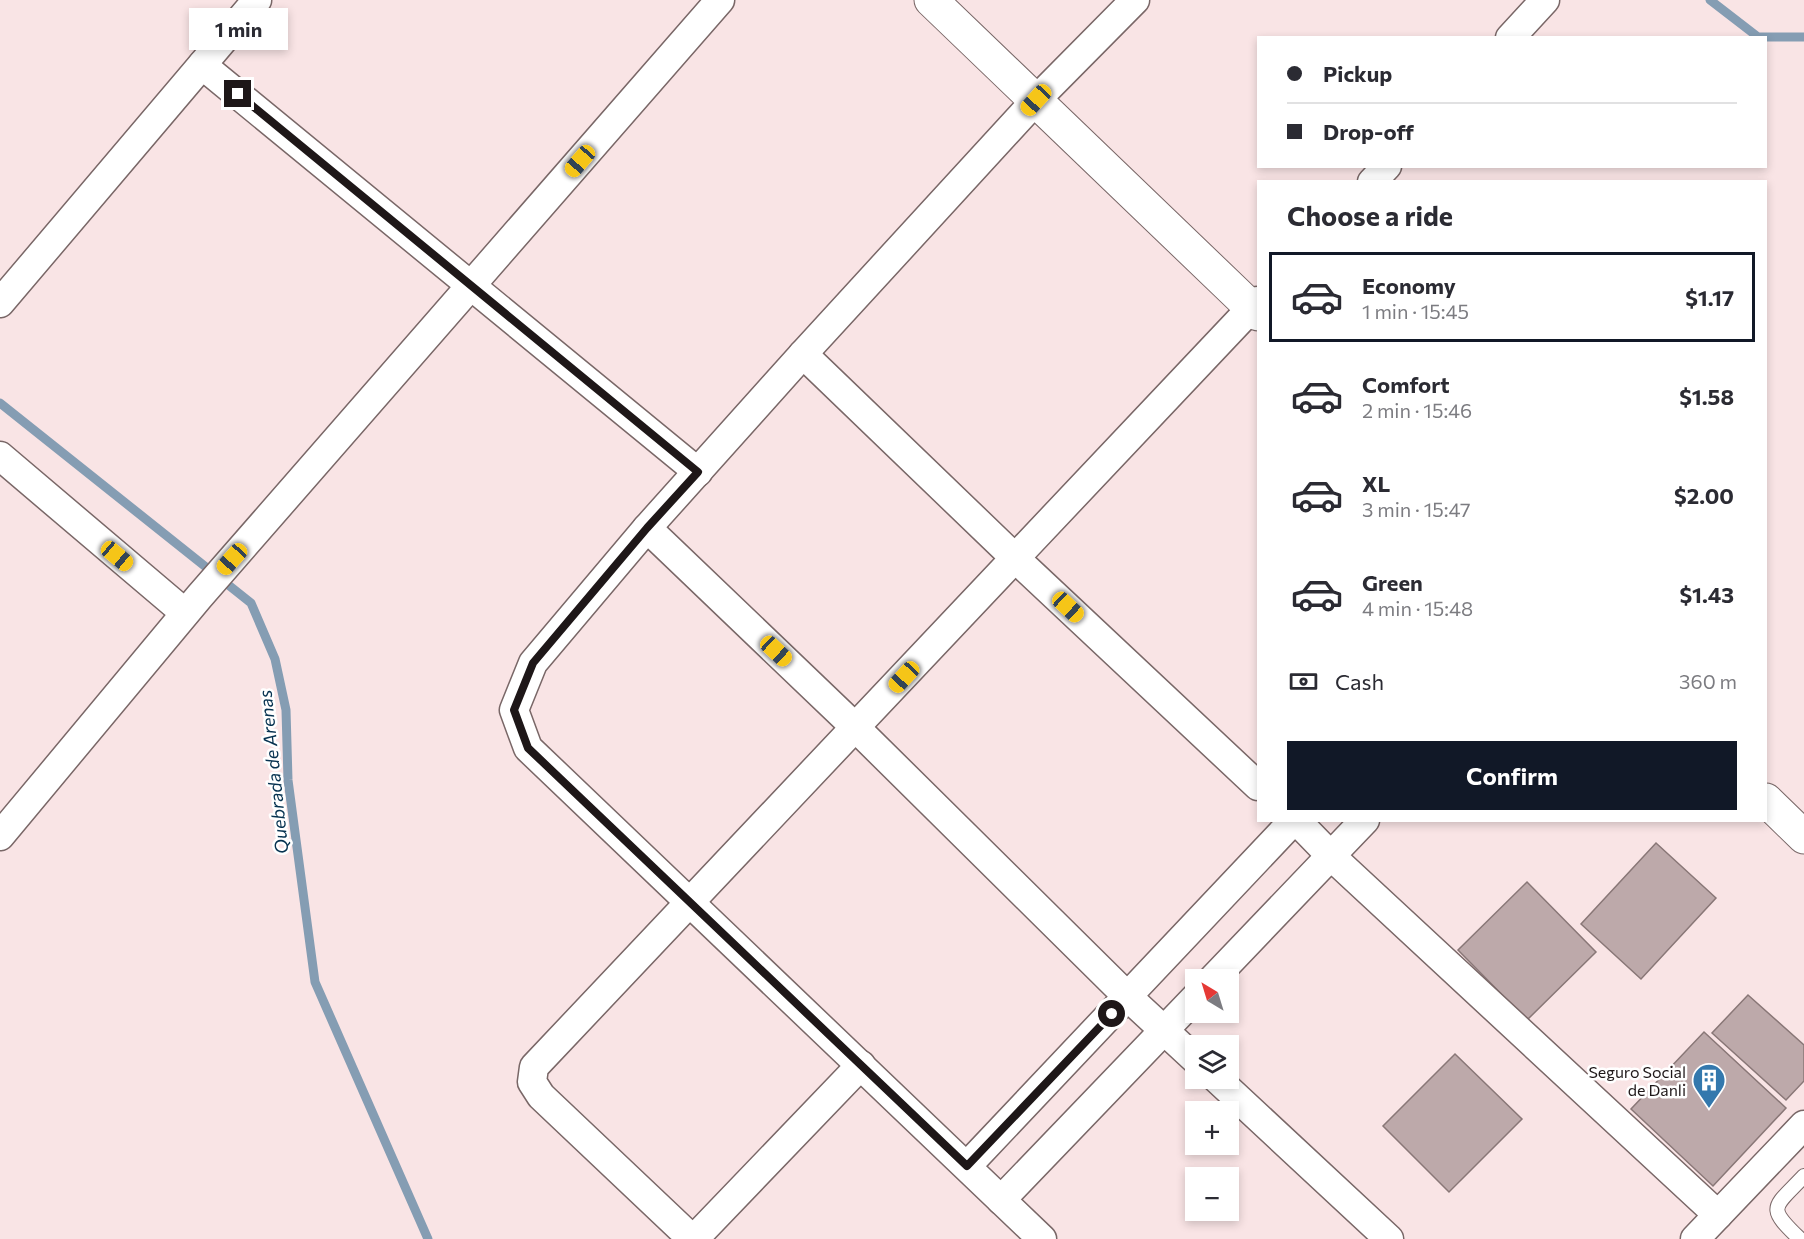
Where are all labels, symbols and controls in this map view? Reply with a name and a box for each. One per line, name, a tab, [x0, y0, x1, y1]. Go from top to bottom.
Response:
callout: 1 min	[188, 7, 288, 49]
text: 1 min	[215, 17, 262, 41]
text: Pickup	[1323, 60, 1392, 87]
route end	[224, 80, 251, 107]
car	[1017, 81, 1055, 119]
text: Drop-off	[1323, 118, 1414, 145]
car	[561, 142, 599, 180]
text: Choose a ride	[1287, 199, 1453, 232]
icon: car	[1290, 270, 1344, 324]
text: Economy	[1362, 272, 1456, 299]
text: $1.17	[1685, 284, 1734, 311]
text: 1 min · 15:45	[1362, 299, 1469, 323]
icon: car	[1290, 369, 1344, 423]
text: Comfort	[1362, 371, 1450, 398]
text: $1.58	[1679, 383, 1734, 410]
text: 2 min · 15:46	[1362, 398, 1472, 422]
icon: car	[1290, 468, 1344, 522]
text: XL	[1362, 470, 1390, 497]
text: $2.00	[1674, 482, 1734, 509]
text: 3 min · 15:47	[1362, 497, 1471, 521]
car	[97, 538, 137, 574]
car	[213, 540, 251, 578]
icon: car	[1290, 567, 1344, 621]
text: Green	[1362, 569, 1423, 596]
text: $1.43	[1679, 581, 1734, 608]
car	[1049, 588, 1087, 626]
text: 4 min · 15:48	[1362, 596, 1473, 620]
car	[757, 632, 795, 670]
car	[885, 658, 923, 696]
icon: cash	[1287, 665, 1320, 698]
text: Cash	[1335, 668, 1384, 695]
text: 360 m	[1679, 669, 1737, 693]
water label: Quebrada de Arenas	[253, 689, 293, 855]
button: Confirm	[1287, 741, 1737, 810]
north arrow	[1185, 969, 1239, 1023]
map controls	[1185, 969, 1239, 1221]
route start	[1098, 1000, 1125, 1027]
button: layers	[1185, 1035, 1239, 1089]
place label: Seguro Social de Danli	[1588, 1062, 1686, 1099]
building icon: Seguro Social de Danli	[1691, 1062, 1727, 1109]
button: +	[1185, 1101, 1239, 1155]
button: −	[1185, 1167, 1239, 1221]

